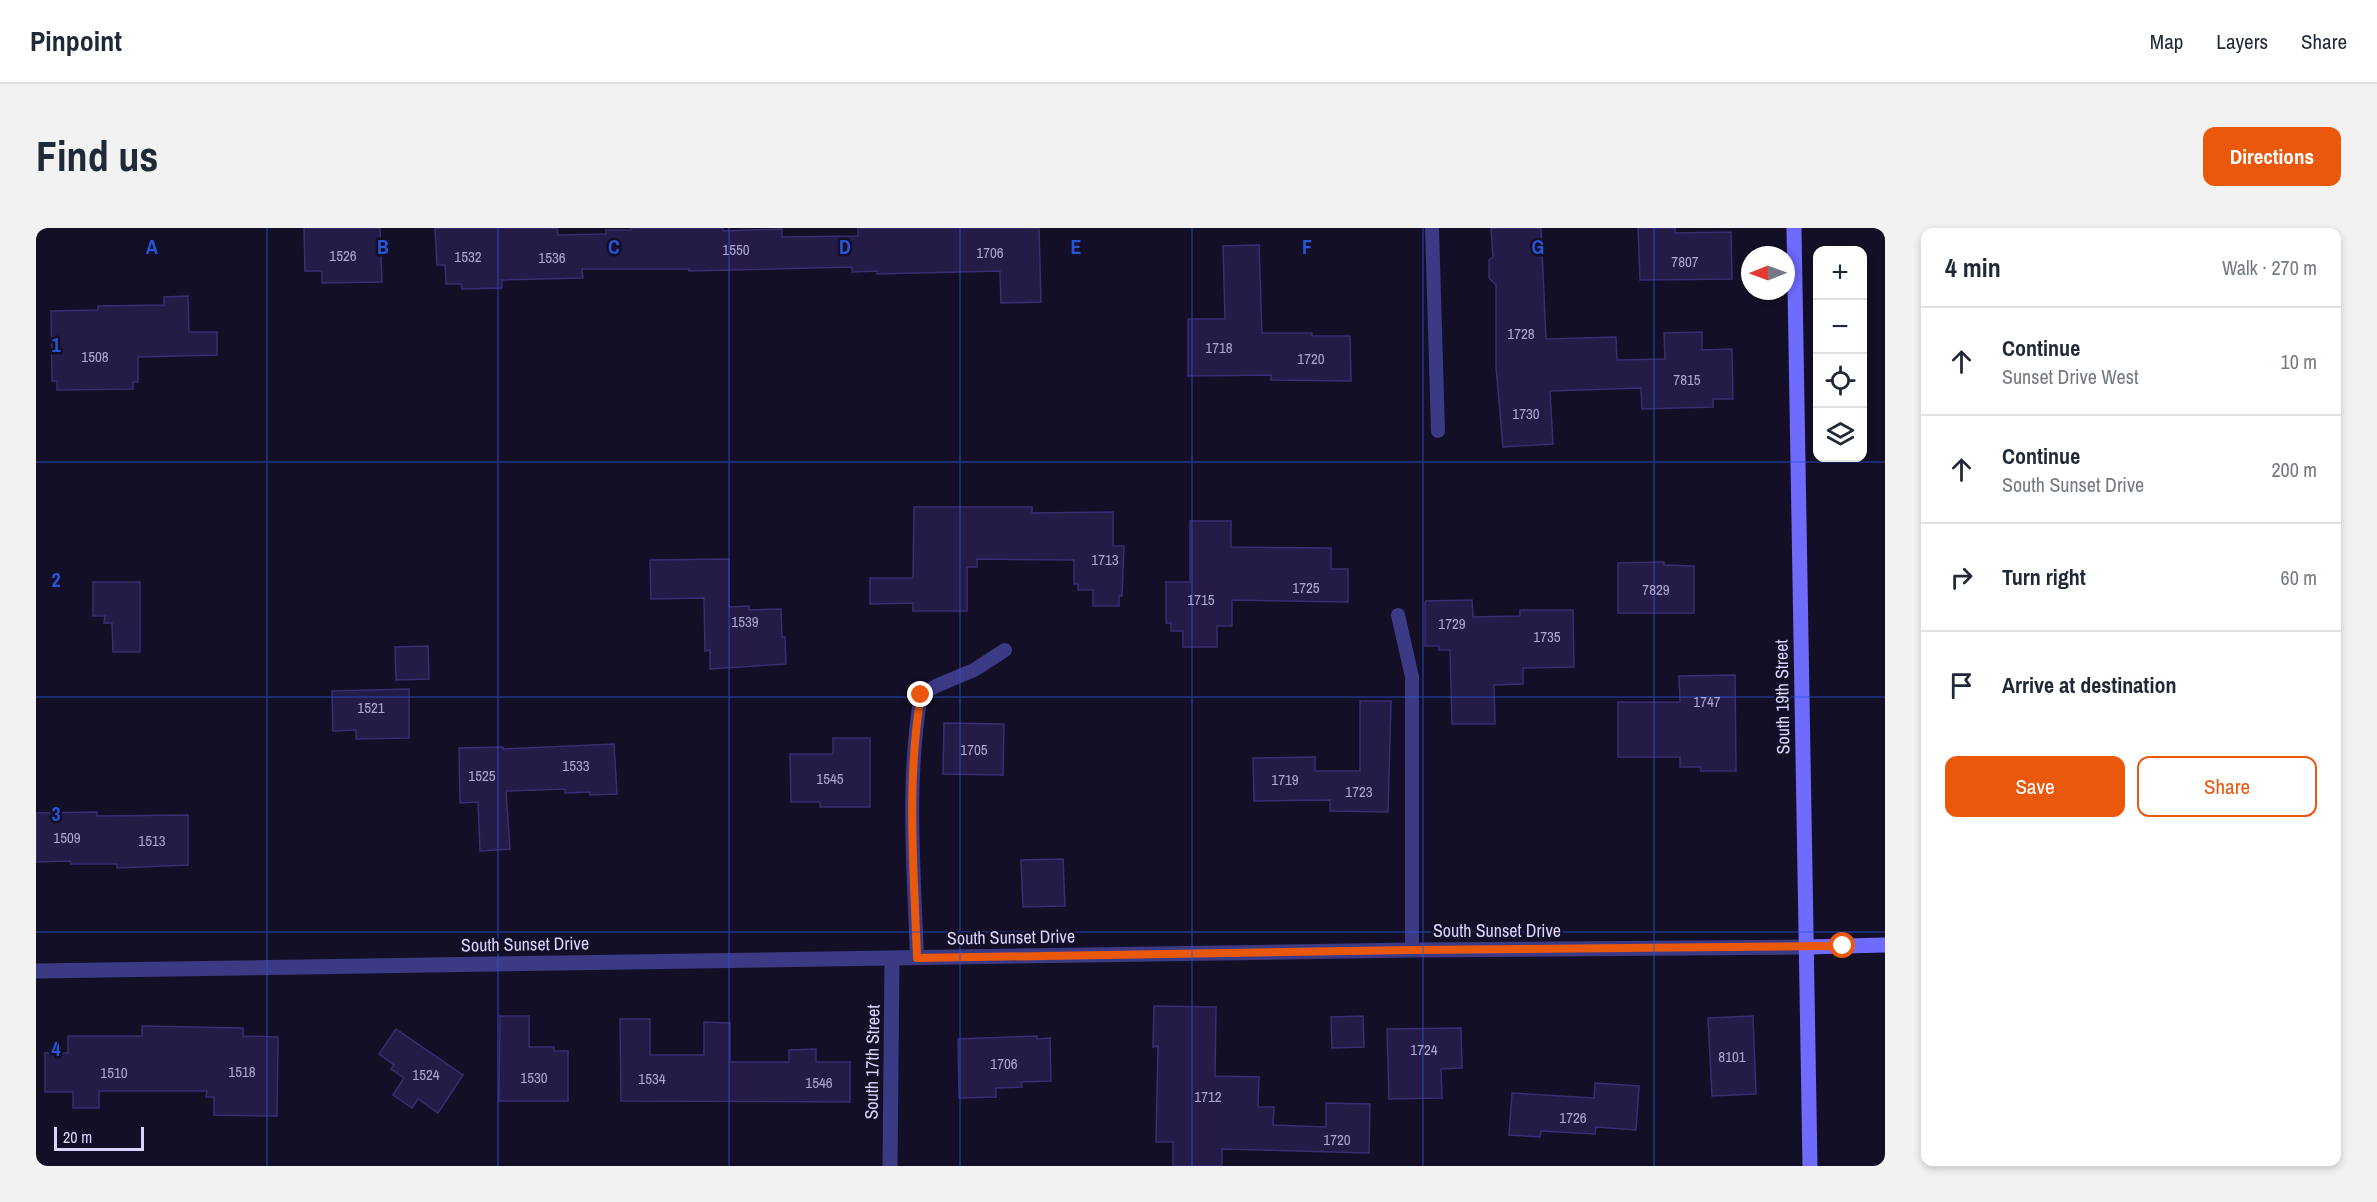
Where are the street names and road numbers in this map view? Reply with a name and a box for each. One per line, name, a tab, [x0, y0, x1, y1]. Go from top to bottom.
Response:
street label: South 19th Street	[1768, 639, 1796, 755]
street label: South Sunset Drive	[1433, 918, 1561, 943]
street label: South Sunset Drive	[947, 923, 1075, 951]
street label: South Sunset Drive	[461, 930, 589, 958]
street label: South 17th Street	[858, 1004, 886, 1120]

